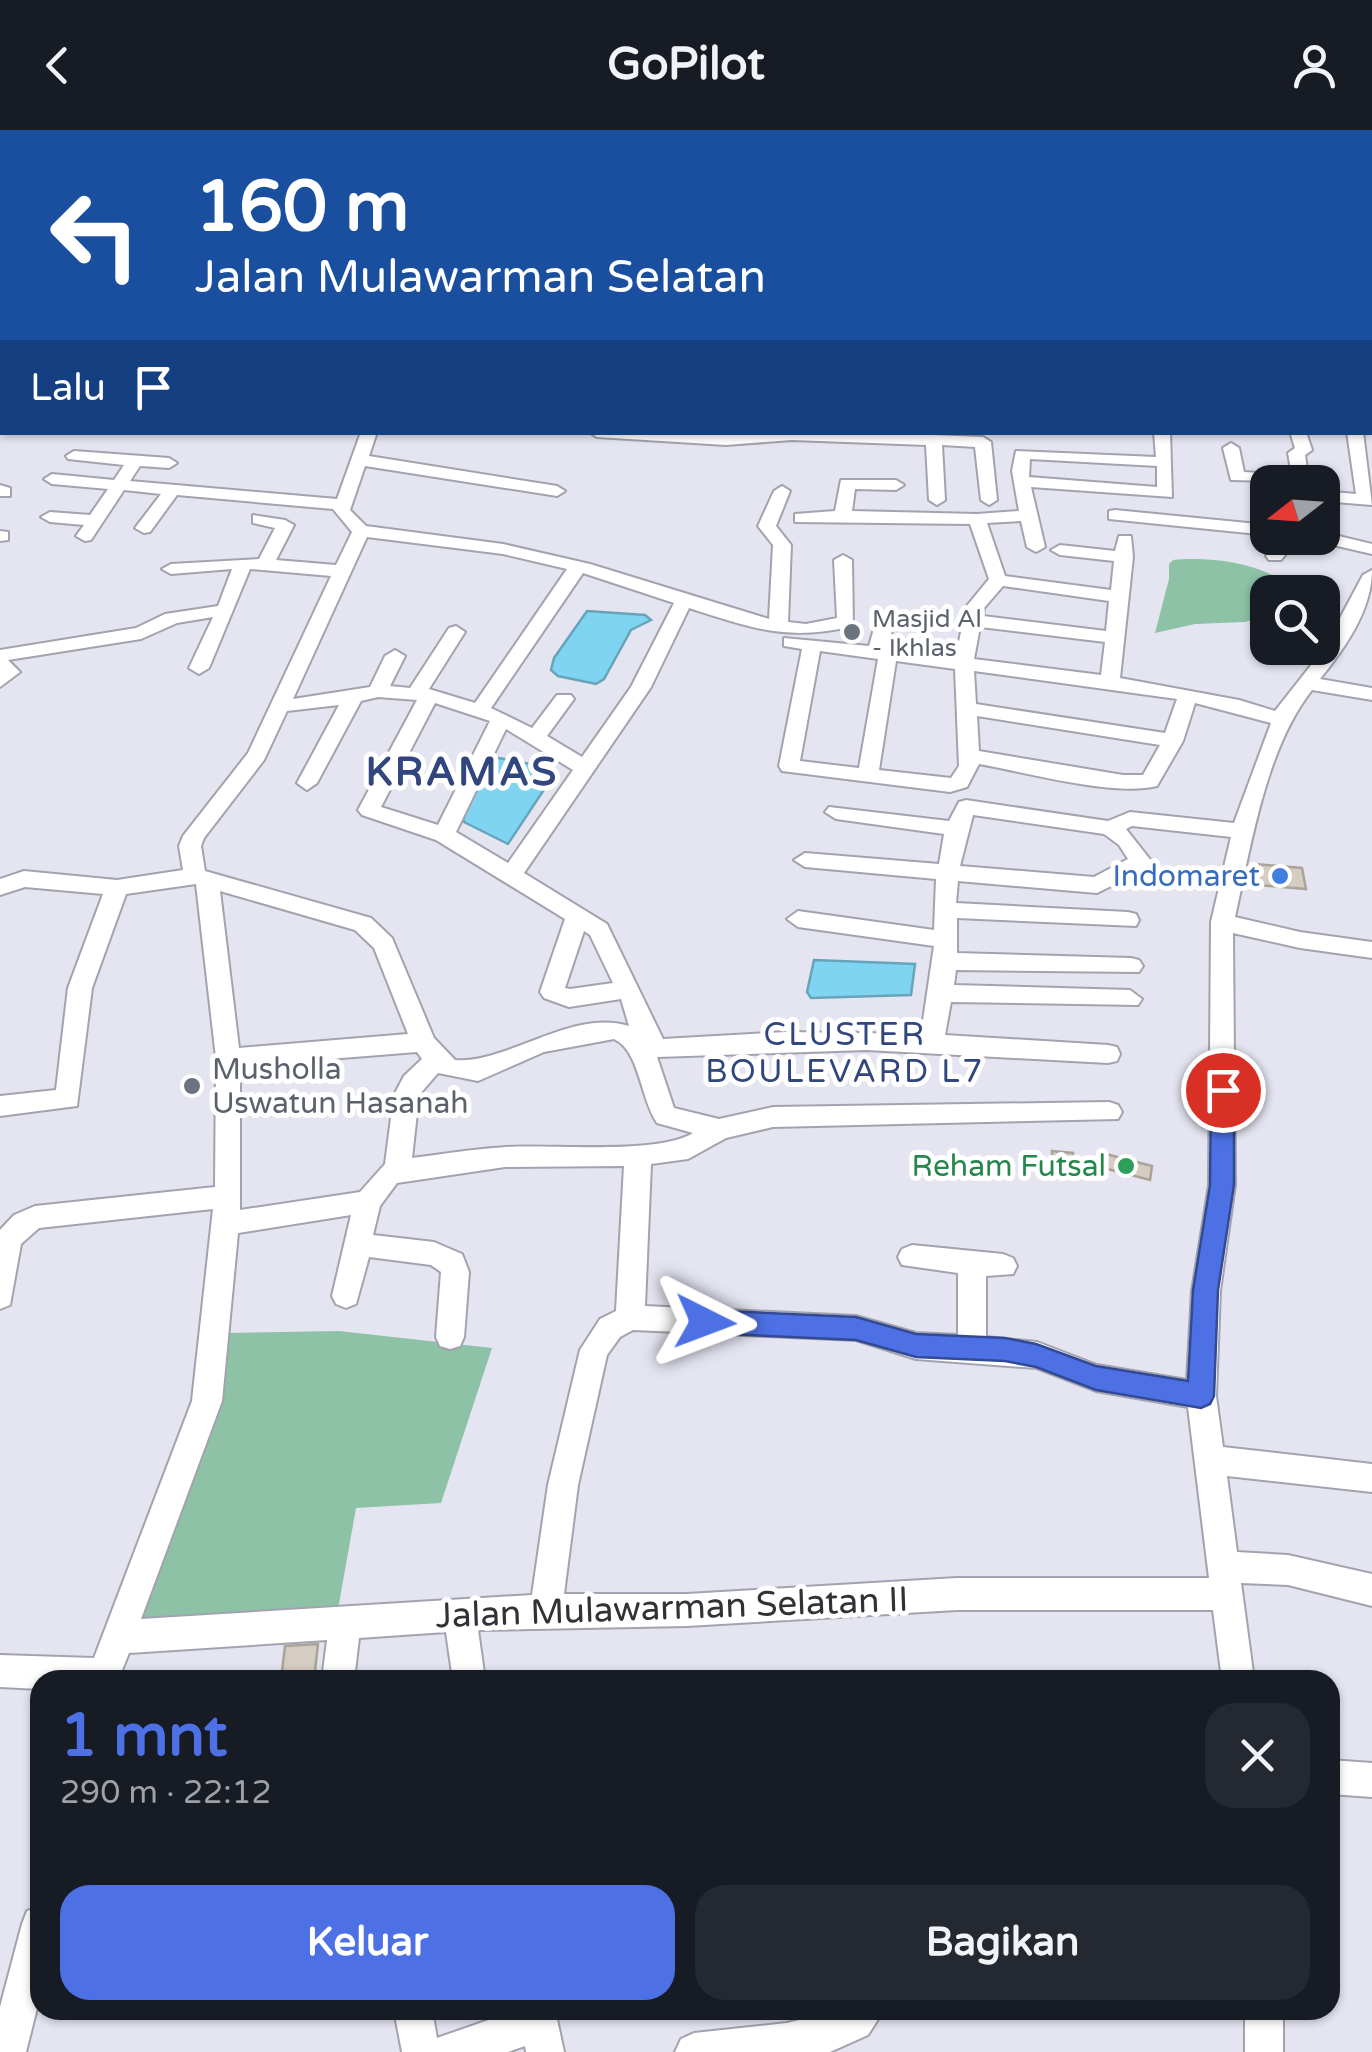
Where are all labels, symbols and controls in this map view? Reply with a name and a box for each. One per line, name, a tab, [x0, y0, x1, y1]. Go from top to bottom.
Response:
icon: back	[30, 38, 85, 93]
text: GoPilot	[607, 38, 765, 92]
icon: person	[1287, 38, 1342, 93]
text: 160 m	[195, 166, 409, 250]
icon: left	[30, 170, 160, 300]
text: Jalan Mulawarman Selatan	[195, 251, 766, 305]
icon: arrive	[126, 360, 181, 415]
text: Lalu	[30, 365, 106, 411]
north arrow	[1250, 465, 1340, 555]
map controls	[1250, 465, 1340, 665]
button: search	[1250, 575, 1340, 665]
place label: Masjid Al - Ikhlas	[872, 604, 982, 663]
marker: Masjid Al - Ikhlas	[841, 621, 863, 643]
district label: KRAMAS	[365, 748, 559, 796]
place label: Indomaret	[1112, 858, 1260, 895]
marker: Indomaret	[1269, 865, 1291, 887]
district label: CLUSTER BOULEVARD L7	[705, 1016, 985, 1091]
pin	[1181, 1048, 1266, 1133]
place label: Musholla Uswatun Hasanah	[212, 1051, 469, 1122]
icon: arrive	[1196, 1063, 1251, 1118]
marker: Musholla Uswatun Hasanah	[181, 1075, 203, 1097]
place label: Reham Futsal	[912, 1148, 1106, 1185]
marker: Reham Futsal	[1115, 1155, 1137, 1177]
position arrow	[653, 1270, 757, 1374]
street label: Jalan Mulawarman Selatan II	[435, 1579, 909, 1637]
text: 1 mnt	[60, 1700, 227, 1772]
button: close	[1205, 1703, 1310, 1808]
text: 290 m · 22:12	[60, 1774, 272, 1812]
button: Keluar	[60, 1885, 675, 2000]
button: Bagikan	[695, 1885, 1310, 2000]

